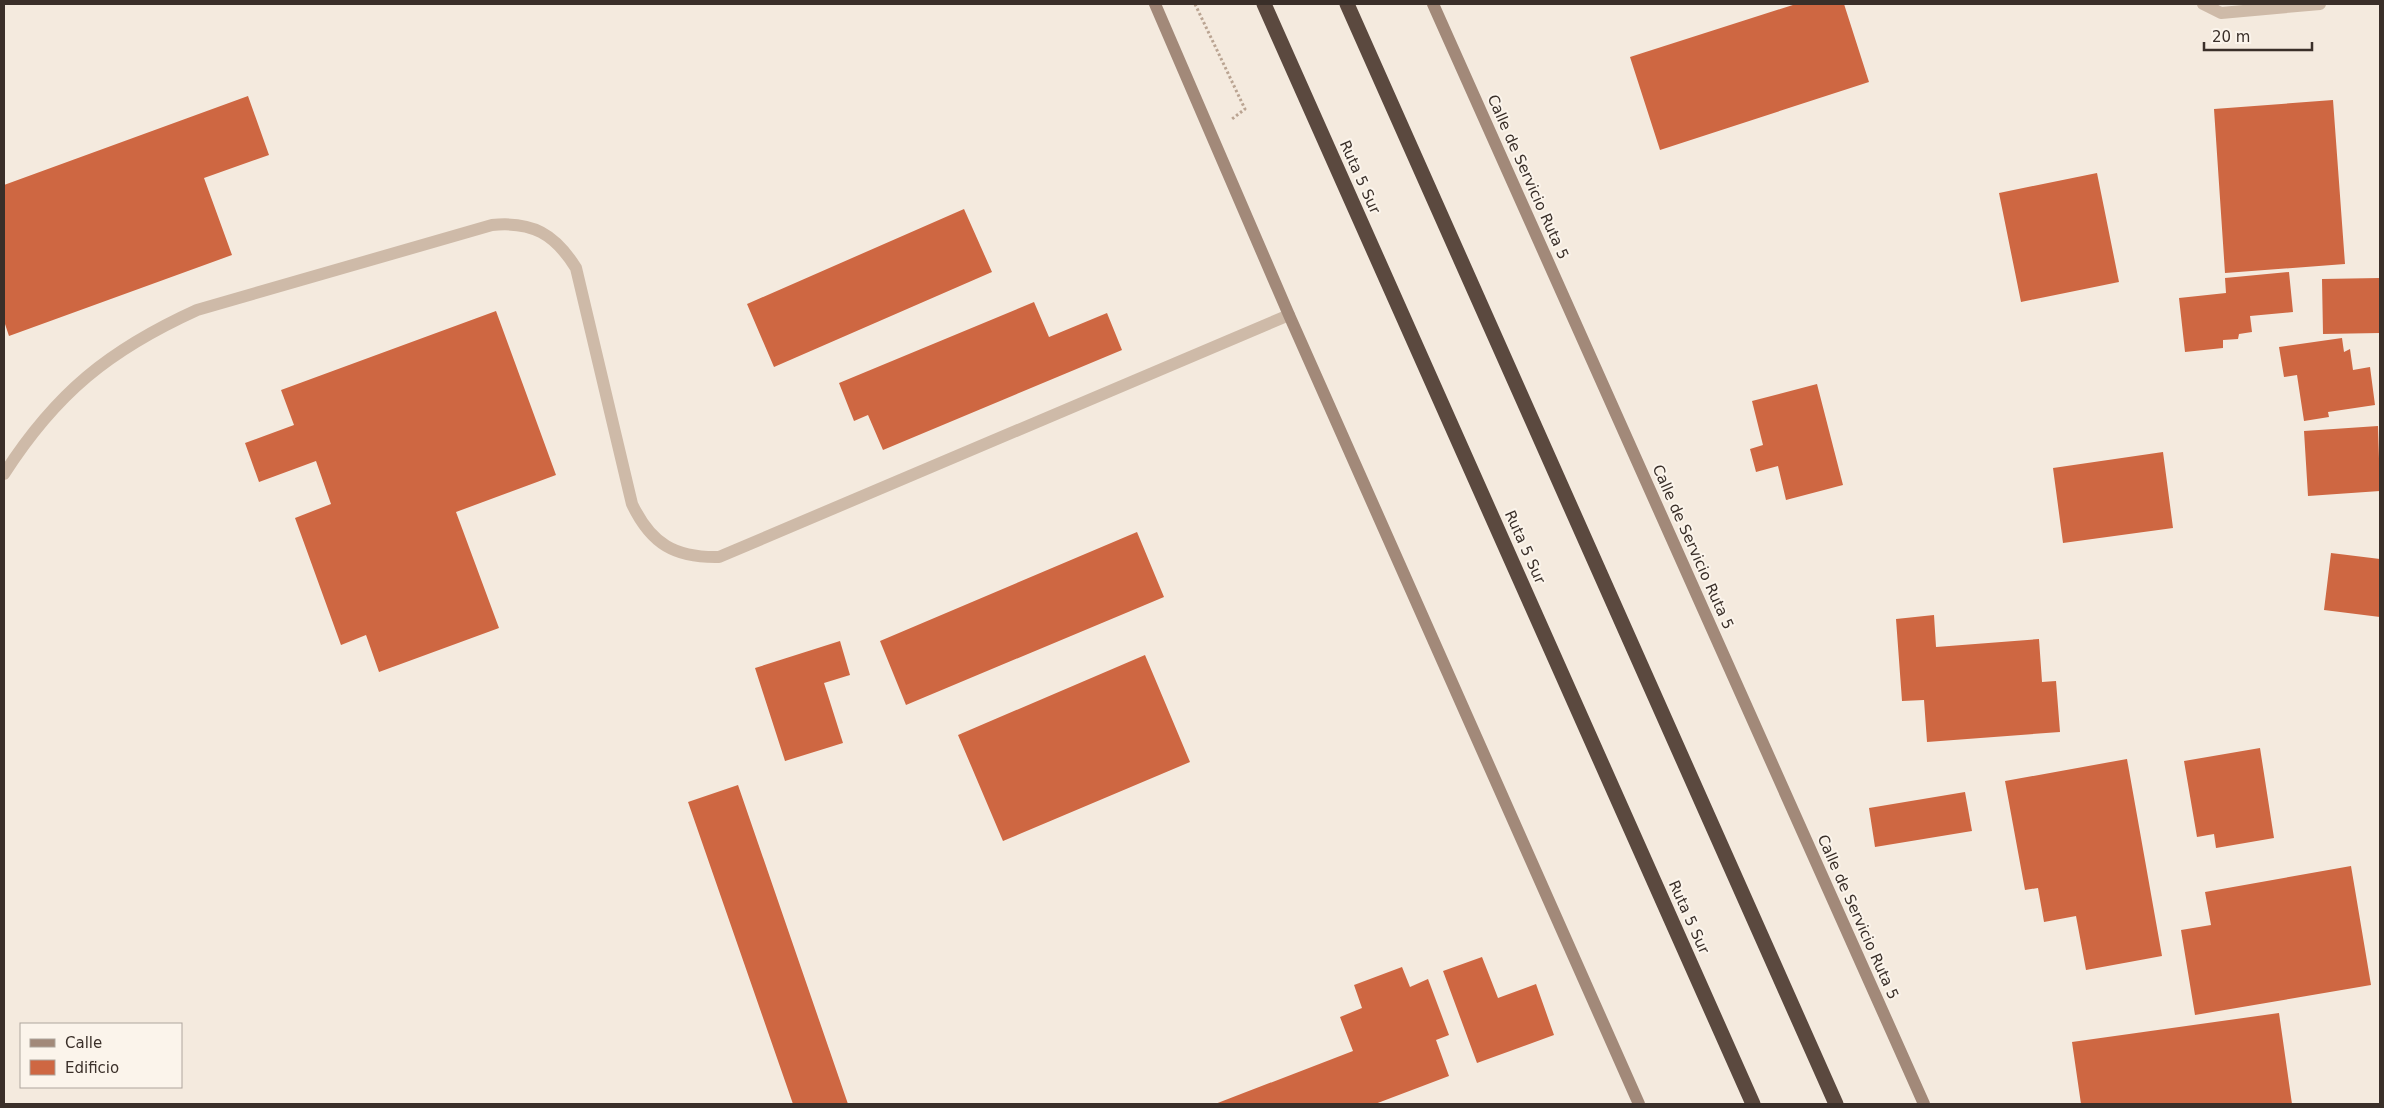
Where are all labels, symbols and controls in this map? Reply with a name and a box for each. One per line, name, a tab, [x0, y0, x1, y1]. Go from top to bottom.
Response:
scale bar	[2204, 20, 2312, 52]
text: 20 m	[2212, 28, 2250, 46]
street label: Calle de Servicio Ruta 5	[1483, 92, 1573, 262]
street label: Ruta 5 Sur	[1336, 137, 1385, 217]
street label: Calle de Servicio Ruta 5	[1648, 462, 1738, 632]
street label: Ruta 5 Sur	[1501, 507, 1550, 587]
street label: Calle de Servicio Ruta 5	[1813, 832, 1903, 1002]
street label: Ruta 5 Sur	[1665, 877, 1714, 957]
legend	[20, 1023, 182, 1088]
text: Calle	[65, 1034, 102, 1052]
text: Edificio	[65, 1059, 119, 1077]

